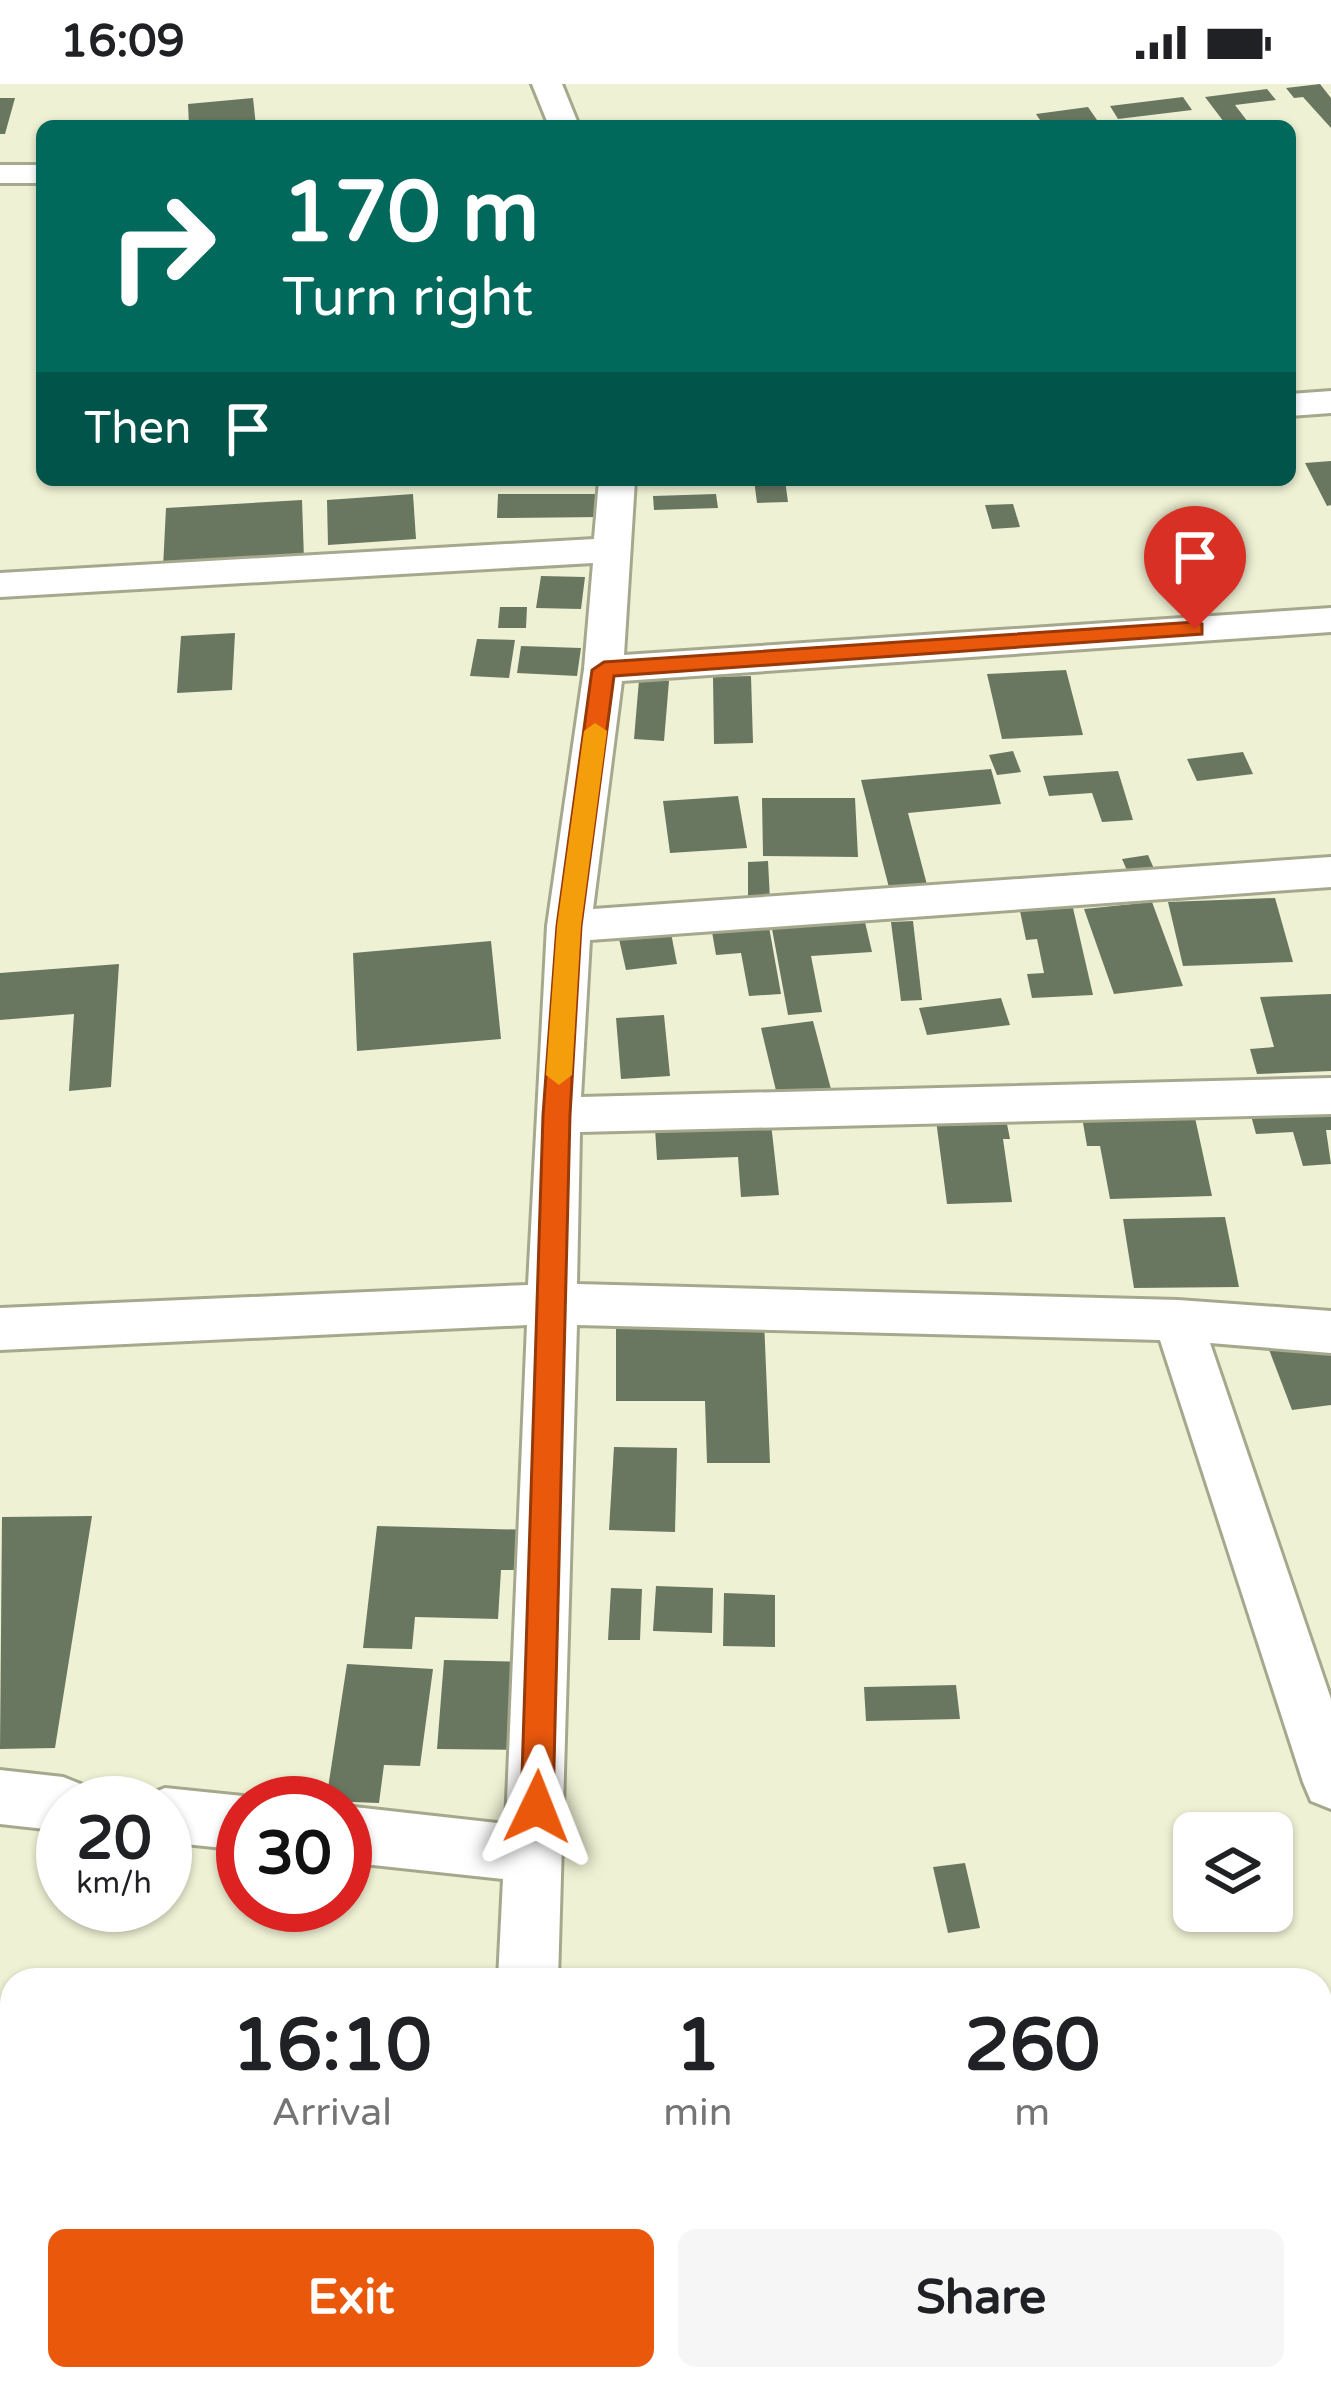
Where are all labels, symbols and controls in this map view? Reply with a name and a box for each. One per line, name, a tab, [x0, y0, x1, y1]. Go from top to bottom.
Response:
text: 16:09	[60, 15, 185, 69]
text: 170 m	[282, 163, 539, 264]
icon: right	[84, 168, 240, 324]
text: Turn right	[282, 265, 533, 330]
icon: arrive	[215, 396, 281, 462]
text: Then	[84, 402, 191, 456]
pin	[1144, 506, 1246, 629]
icon: arrive	[1162, 524, 1228, 590]
position arrow	[474, 1744, 600, 1870]
speed limit sign: 30	[216, 1776, 372, 1932]
text: 20	[76, 1803, 152, 1875]
map controls	[1173, 1812, 1293, 1932]
button: layers	[1173, 1812, 1293, 1932]
text: km/h	[76, 1865, 152, 1902]
text: 16:10	[232, 2003, 431, 2090]
text: 1	[675, 2003, 721, 2090]
text: 260	[964, 2003, 1100, 2090]
text: Arrival	[271, 2089, 392, 2136]
text: min	[663, 2089, 733, 2136]
text: m	[1014, 2089, 1050, 2136]
button: Exit	[48, 2229, 654, 2367]
button: Share	[678, 2229, 1284, 2367]

